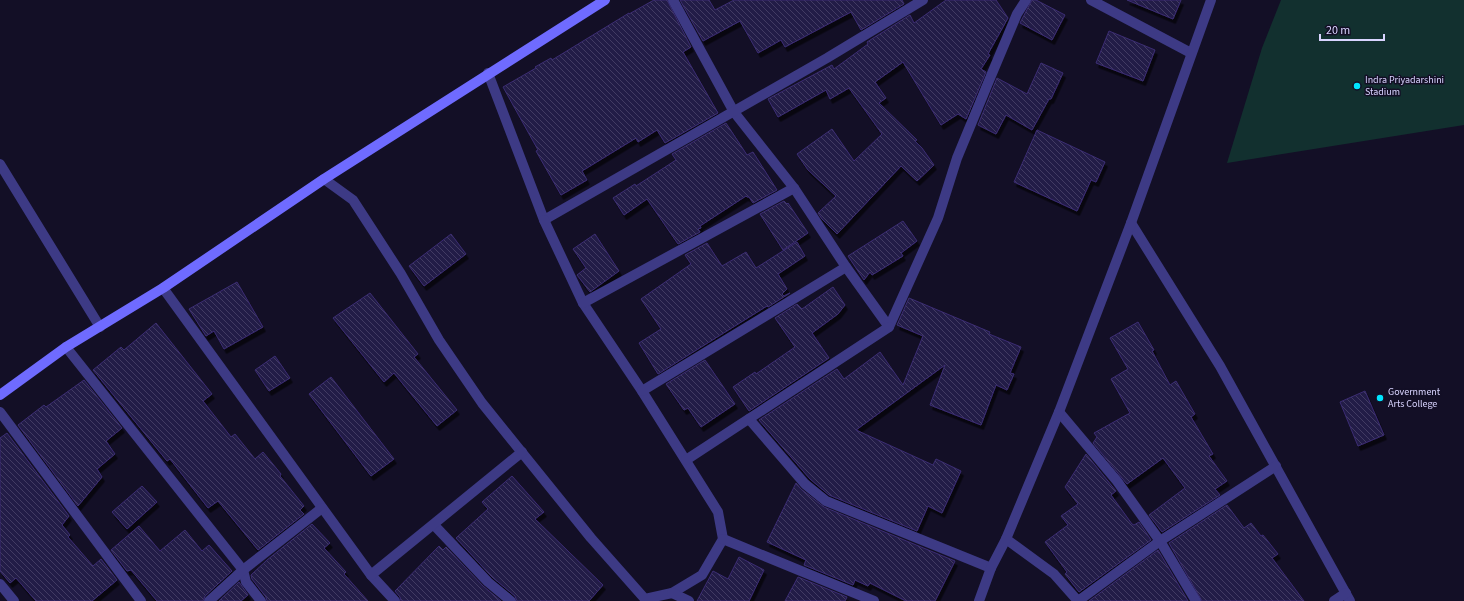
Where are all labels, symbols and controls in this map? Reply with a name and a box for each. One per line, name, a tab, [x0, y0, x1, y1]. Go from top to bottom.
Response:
scale bar	[1320, 16, 1384, 42]
text: 20 m	[1326, 22, 1350, 39]
place label: Indra Priyadarshini Stadium	[1365, 73, 1444, 99]
marker: Indra Priyadarshini Stadium	[1352, 81, 1362, 91]
place label: Government Arts College	[1388, 385, 1441, 411]
marker: Government Arts College	[1375, 393, 1385, 403]

